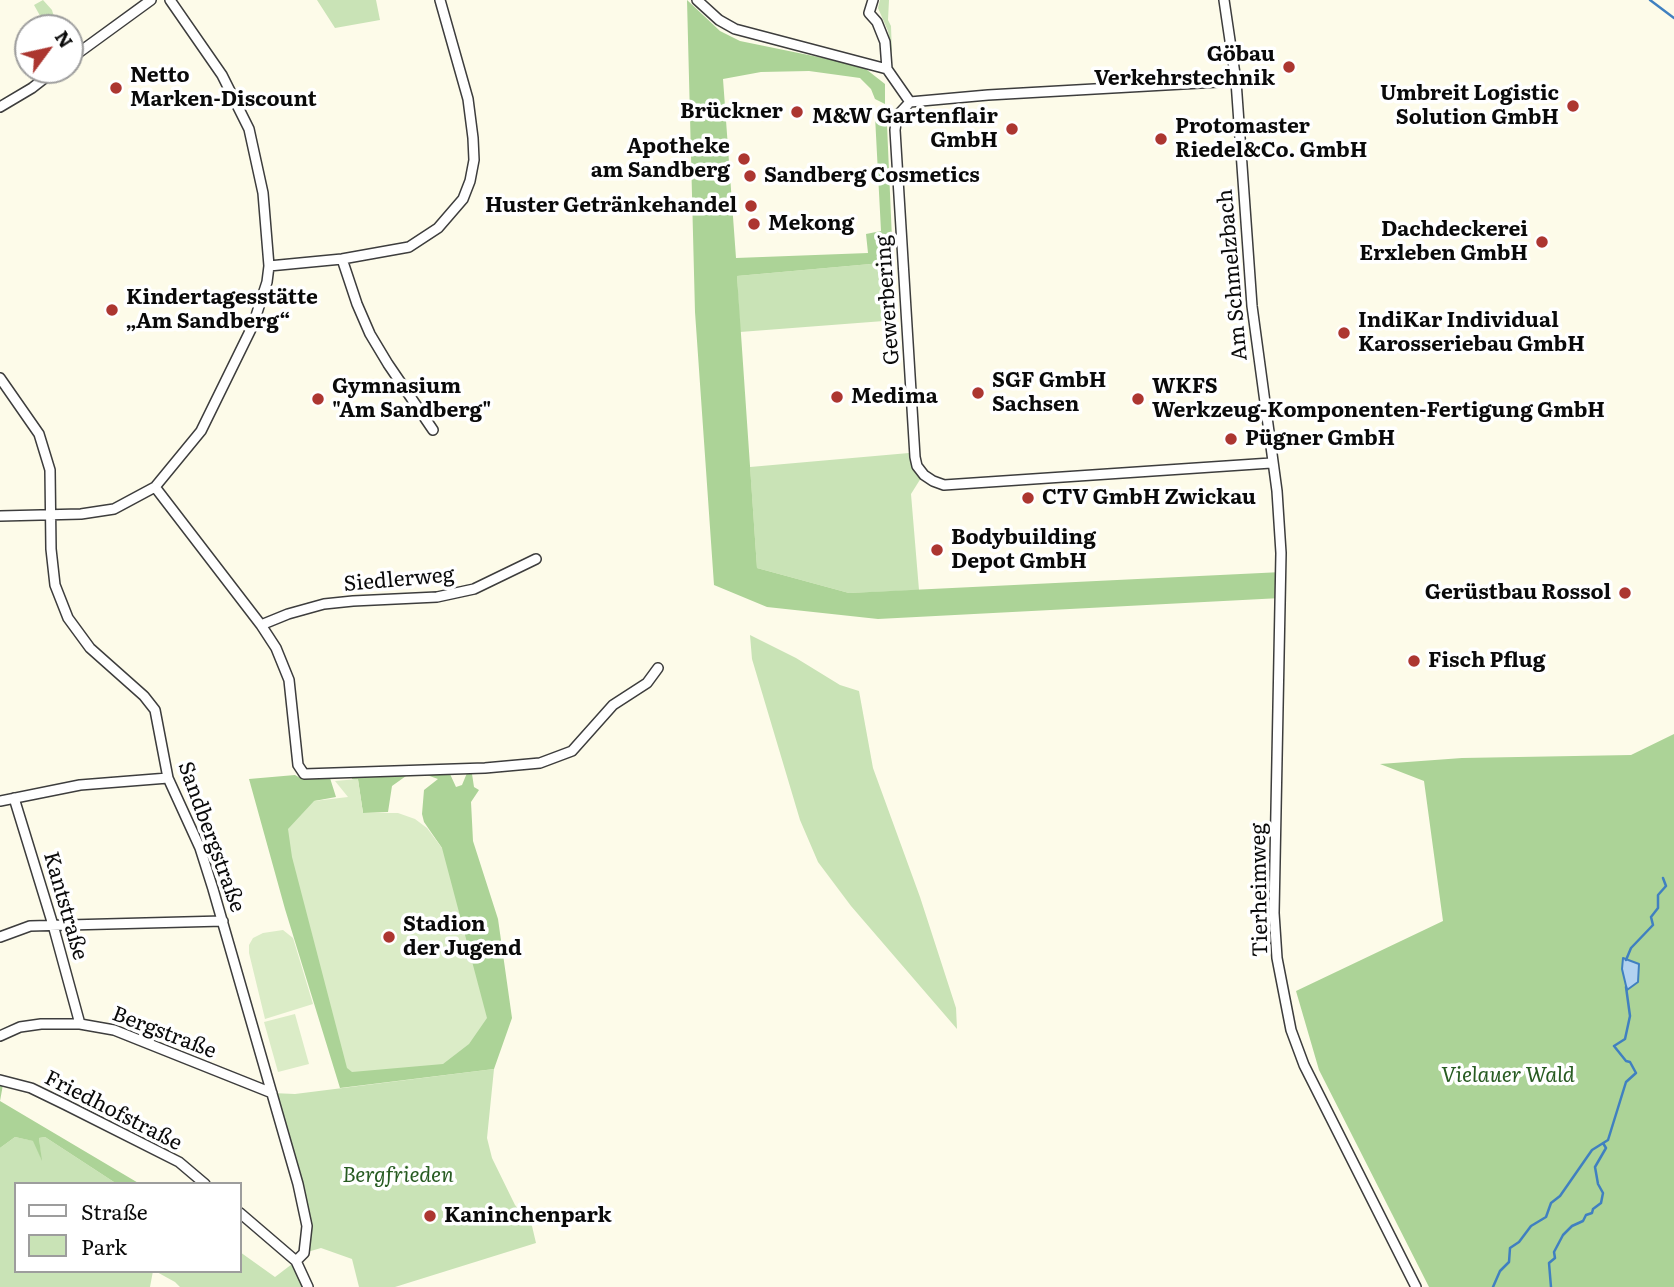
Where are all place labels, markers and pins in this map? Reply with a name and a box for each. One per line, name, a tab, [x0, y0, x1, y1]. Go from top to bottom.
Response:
place label: Göbau Verkehrstechnik	[1094, 42, 1275, 92]
marker: Göbau Verkehrstechnik	[1281, 59, 1297, 75]
place label: Netto Marken-Discount	[130, 63, 317, 113]
marker: Netto Marken-Discount	[108, 80, 124, 96]
place label: Umbreit Logistic Solution GmbH	[1380, 81, 1559, 131]
marker: Umbreit Logistic Solution GmbH	[1565, 98, 1581, 114]
place label: Brückner	[680, 99, 783, 125]
marker: Brückner	[789, 104, 805, 120]
place label: M&W Gartenflair GmbH	[812, 104, 998, 154]
place label: Protomaster Riedel&Co. GmbH	[1175, 114, 1367, 164]
marker: M&W Gartenflair GmbH	[1004, 121, 1020, 137]
marker: Protomaster Riedel&Co. GmbH	[1153, 131, 1169, 147]
place label: Apotheke am Sandberg	[591, 134, 730, 184]
marker: Apotheke am Sandberg	[736, 151, 752, 167]
place label: Sandberg Cosmetics	[764, 163, 980, 189]
marker: Sandberg Cosmetics	[742, 168, 758, 184]
place label: Huster Getränkehandel	[485, 193, 737, 219]
marker: Huster Getränkehandel	[743, 198, 759, 214]
place label: Mekong	[768, 211, 854, 237]
marker: Mekong	[746, 216, 762, 232]
place label: Dachdeckerei Erxleben GmbH	[1359, 217, 1528, 267]
marker: Dachdeckerei Erxleben GmbH	[1534, 234, 1550, 250]
place label: Kindertagesstätte „Am Sandberg“	[126, 285, 318, 335]
marker: Kindertagesstätte „Am Sandberg“	[104, 302, 120, 318]
place label: IndiKar Individual Karosseriebau GmbH	[1358, 308, 1585, 358]
marker: IndiKar Individual Karosseriebau GmbH	[1336, 325, 1352, 341]
place label: SGF GmbH Sachsen	[992, 368, 1107, 418]
place label: Gymnasium "Am Sandberg"	[332, 374, 491, 424]
place label: WKFS Werkzeug-Komponenten-Fertigung GmbH	[1152, 374, 1605, 424]
place label: Medima	[851, 384, 938, 410]
marker: SGF GmbH Sachsen	[970, 385, 986, 401]
marker: Medima	[829, 389, 845, 405]
marker: Gymnasium "Am Sandberg"	[310, 391, 326, 407]
marker: WKFS Werkzeug-Komponenten-Fertigung GmbH	[1130, 391, 1146, 407]
place label: Pügner GmbH	[1245, 426, 1395, 452]
marker: Pügner GmbH	[1223, 431, 1239, 447]
place label: CTV GmbH Zwickau	[1042, 485, 1256, 511]
marker: CTV GmbH Zwickau	[1020, 490, 1036, 506]
place label: Bodybuilding Depot GmbH	[951, 525, 1096, 575]
marker: Bodybuilding Depot GmbH	[929, 542, 945, 558]
place label: Gerüstbau Rossol	[1425, 580, 1611, 606]
marker: Gerüstbau Rossol	[1617, 585, 1633, 601]
place label: Fisch Pflug	[1428, 648, 1545, 674]
marker: Fisch Pflug	[1406, 653, 1422, 669]
place label: Stadion der Jugend	[403, 912, 522, 962]
marker: Stadion der Jugend	[381, 929, 397, 945]
place label: Kaninchenpark	[444, 1203, 612, 1229]
marker: Kaninchenpark	[422, 1208, 438, 1224]

